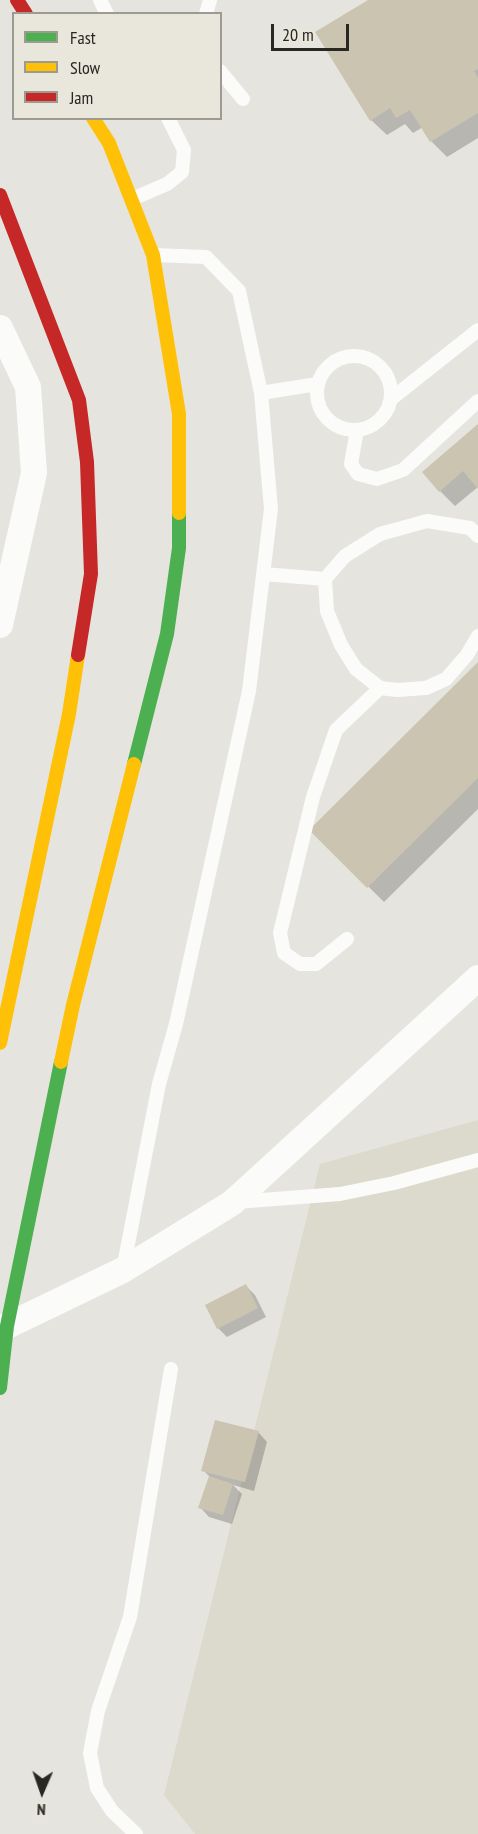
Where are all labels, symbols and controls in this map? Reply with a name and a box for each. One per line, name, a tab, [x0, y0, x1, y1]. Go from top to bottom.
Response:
legend	[12, 12, 222, 120]
scale bar	[274, 12, 352, 50]
text: 20 m	[282, 23, 314, 46]
text: Fast	[70, 26, 96, 49]
text: Slow	[70, 56, 100, 79]
text: Jam	[70, 86, 93, 109]
north arrow	[12, 1762, 72, 1822]
text: N	[37, 1800, 46, 1820]

